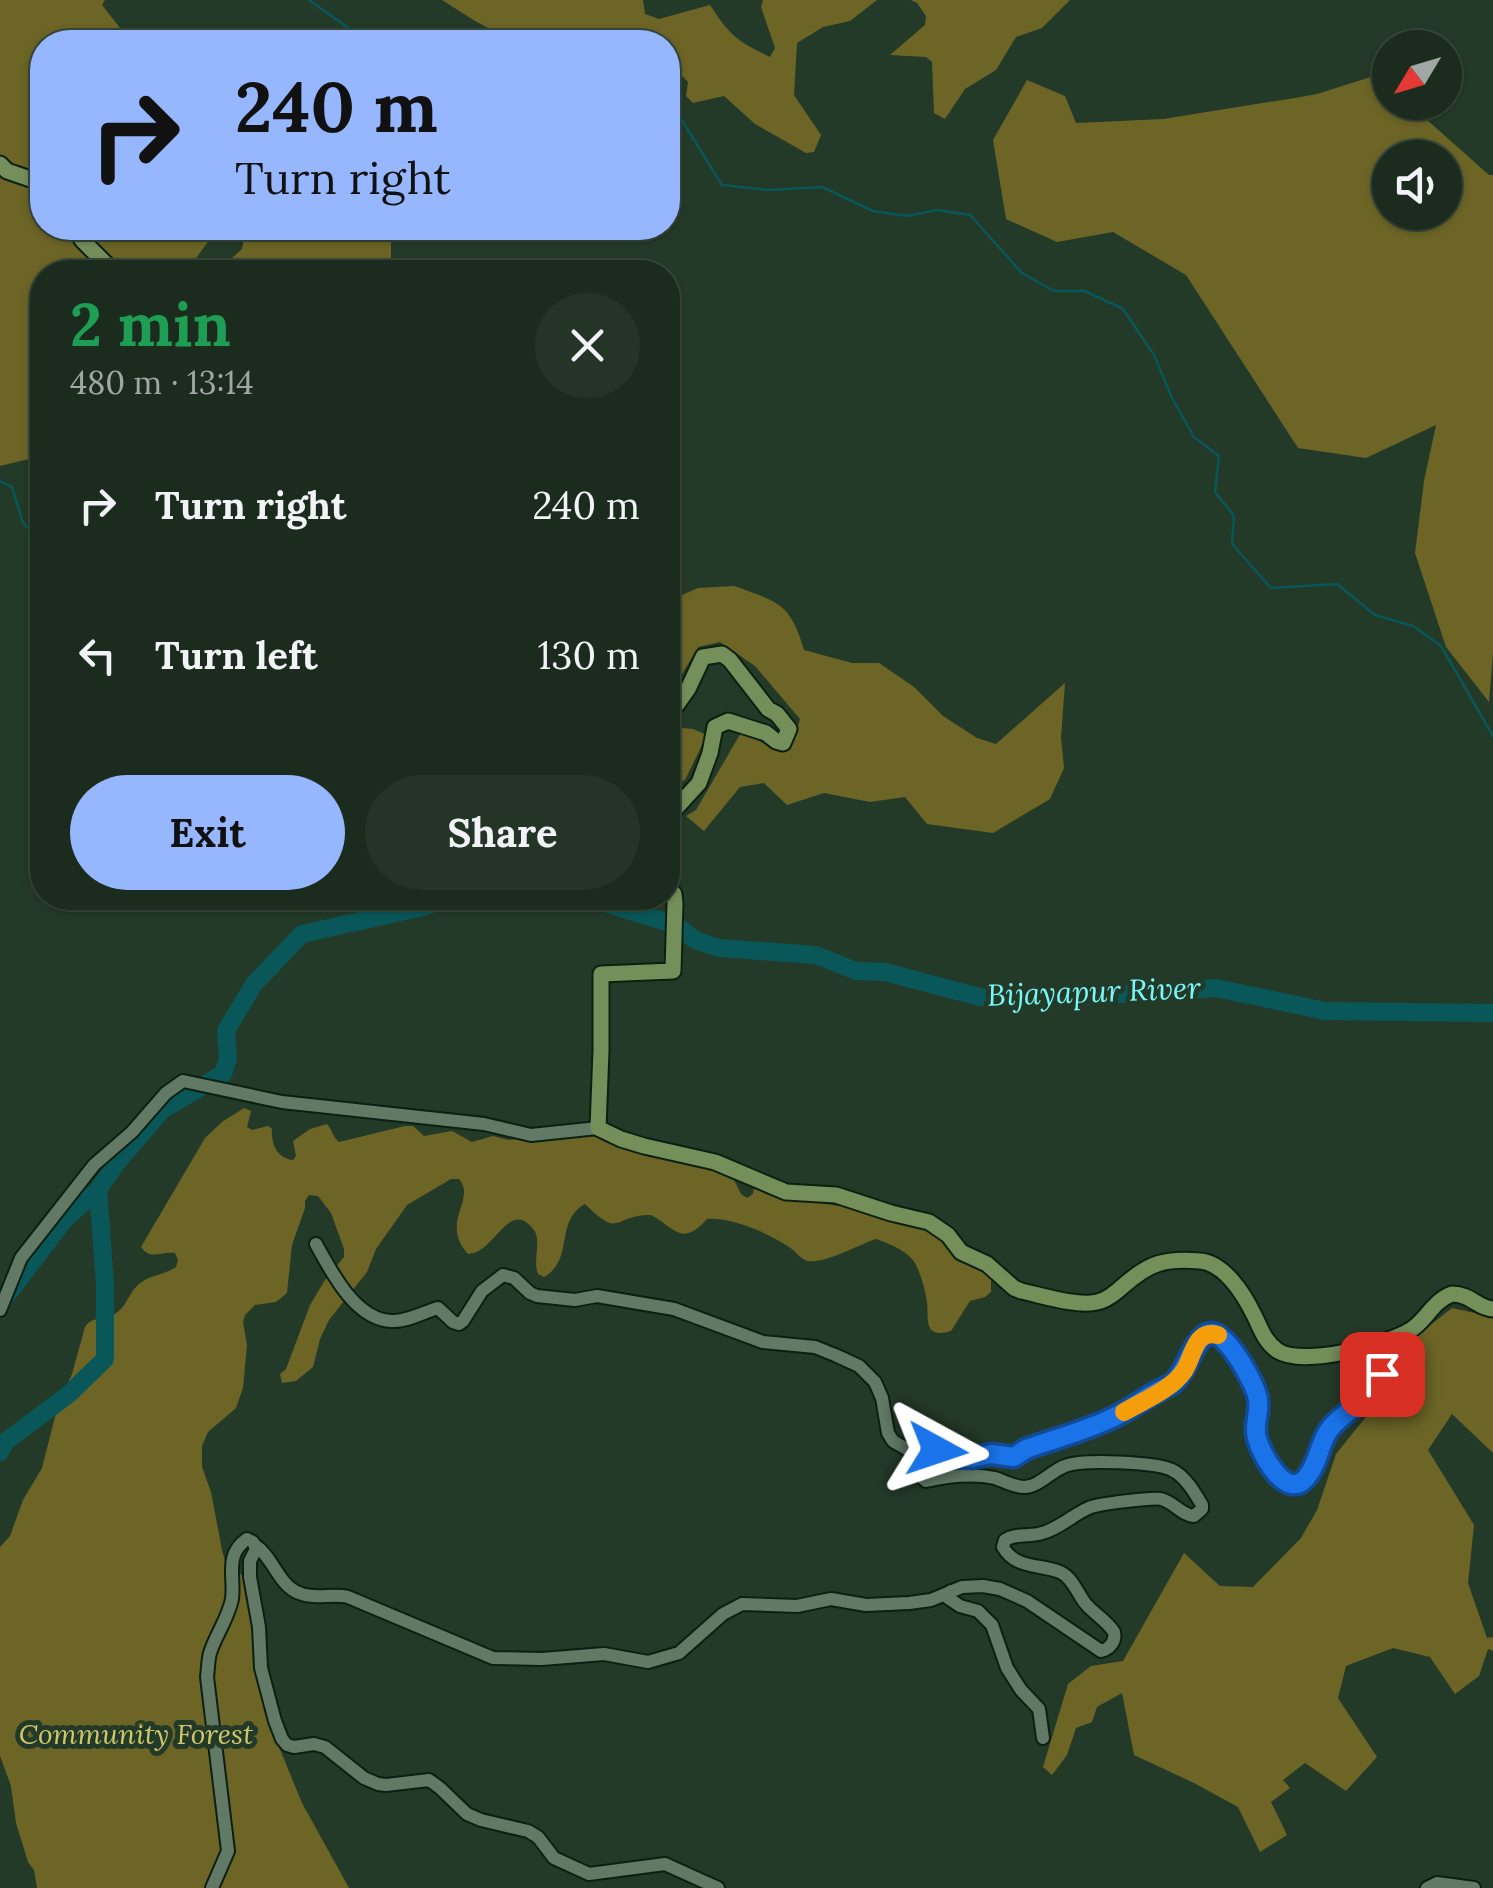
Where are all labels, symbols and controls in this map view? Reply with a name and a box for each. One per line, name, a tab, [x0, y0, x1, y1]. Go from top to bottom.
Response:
north arrow	[1372, 30, 1462, 120]
map controls	[1372, 30, 1462, 230]
text: 240 m	[235, 62, 438, 151]
icon: right	[70, 70, 200, 200]
button: sound	[1372, 140, 1462, 230]
text: Turn right	[235, 149, 451, 206]
text: 2 min	[70, 286, 231, 362]
button: close	[535, 293, 640, 398]
text: 480 m · 13:14	[70, 362, 254, 403]
icon: right	[70, 478, 125, 533]
text: Turn right	[155, 481, 346, 529]
text: 240 m	[532, 481, 640, 529]
icon: left	[70, 628, 125, 683]
text: Turn left	[155, 631, 318, 679]
text: 130 m	[537, 631, 640, 679]
button: Exit	[70, 775, 345, 890]
button: Share	[365, 775, 640, 890]
water label: Bijayapur River	[986, 968, 1202, 1014]
pin	[1340, 1332, 1425, 1417]
icon: arrive	[1355, 1347, 1410, 1402]
position arrow	[885, 1398, 989, 1502]
park label: Community Forest	[19, 1716, 254, 1752]

